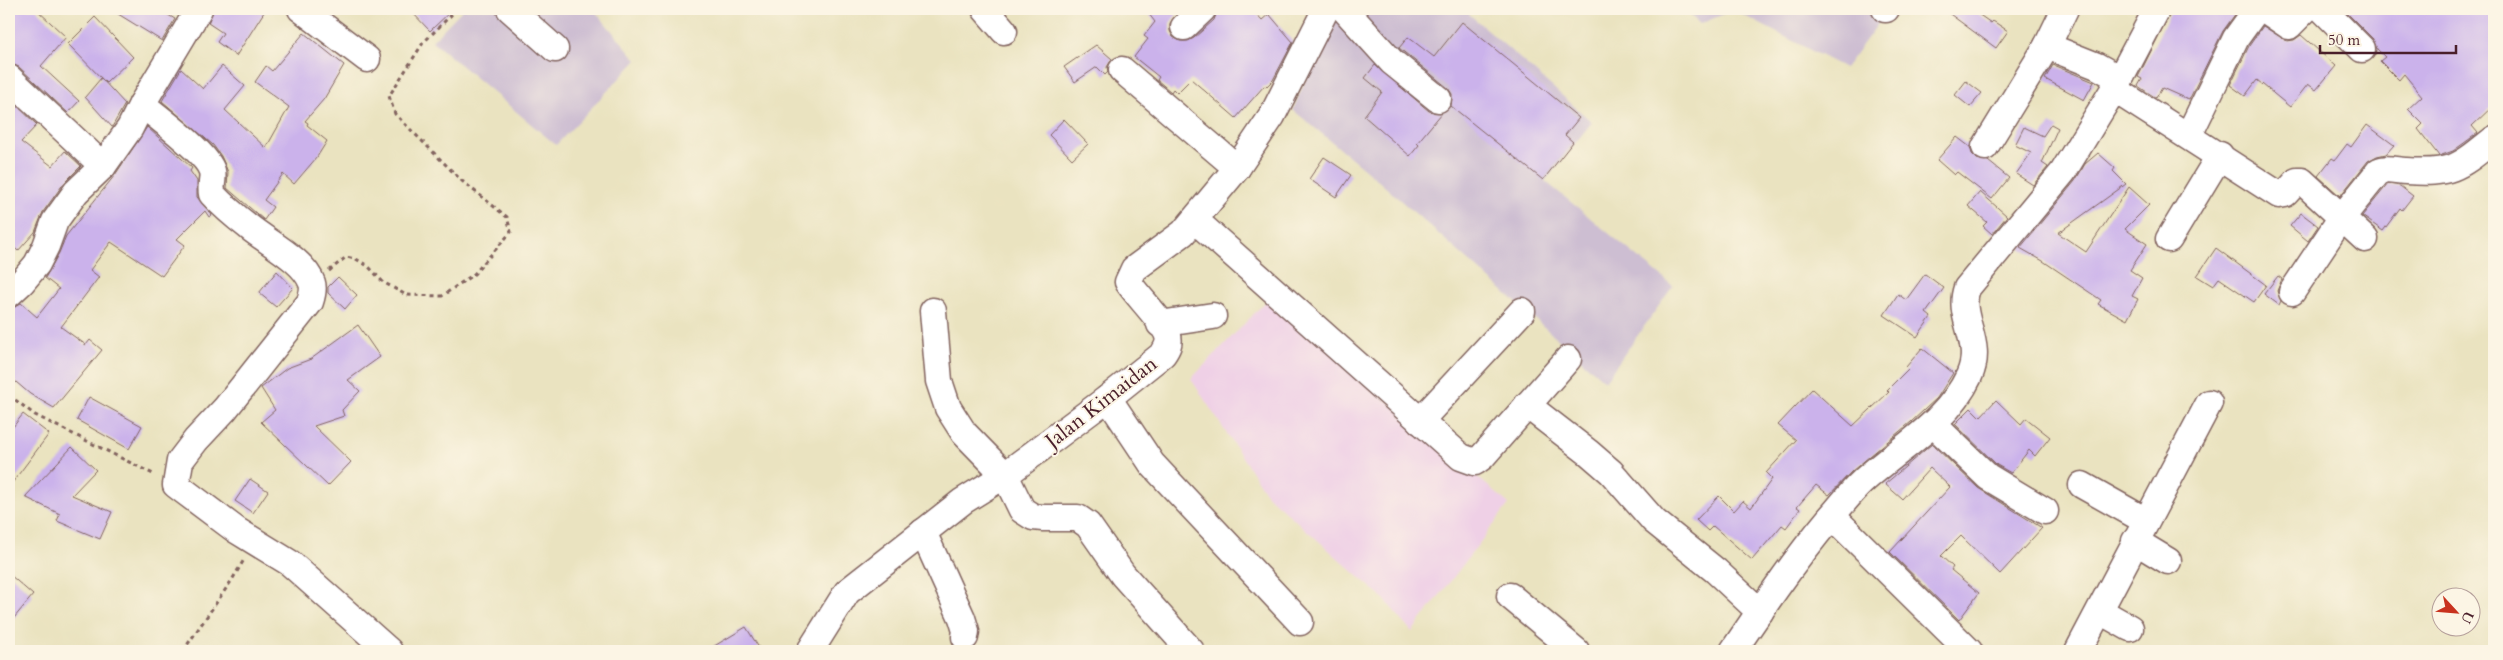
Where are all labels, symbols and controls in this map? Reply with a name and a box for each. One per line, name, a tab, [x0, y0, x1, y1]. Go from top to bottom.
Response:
scale bar	[2320, 22, 2457, 54]
text: 50 m	[2328, 30, 2360, 50]
street label: Jalan Kimaidan	[1037, 349, 1163, 457]
north arrow	[2430, 588, 2480, 638]
text: U	[2456, 608, 2478, 627]

